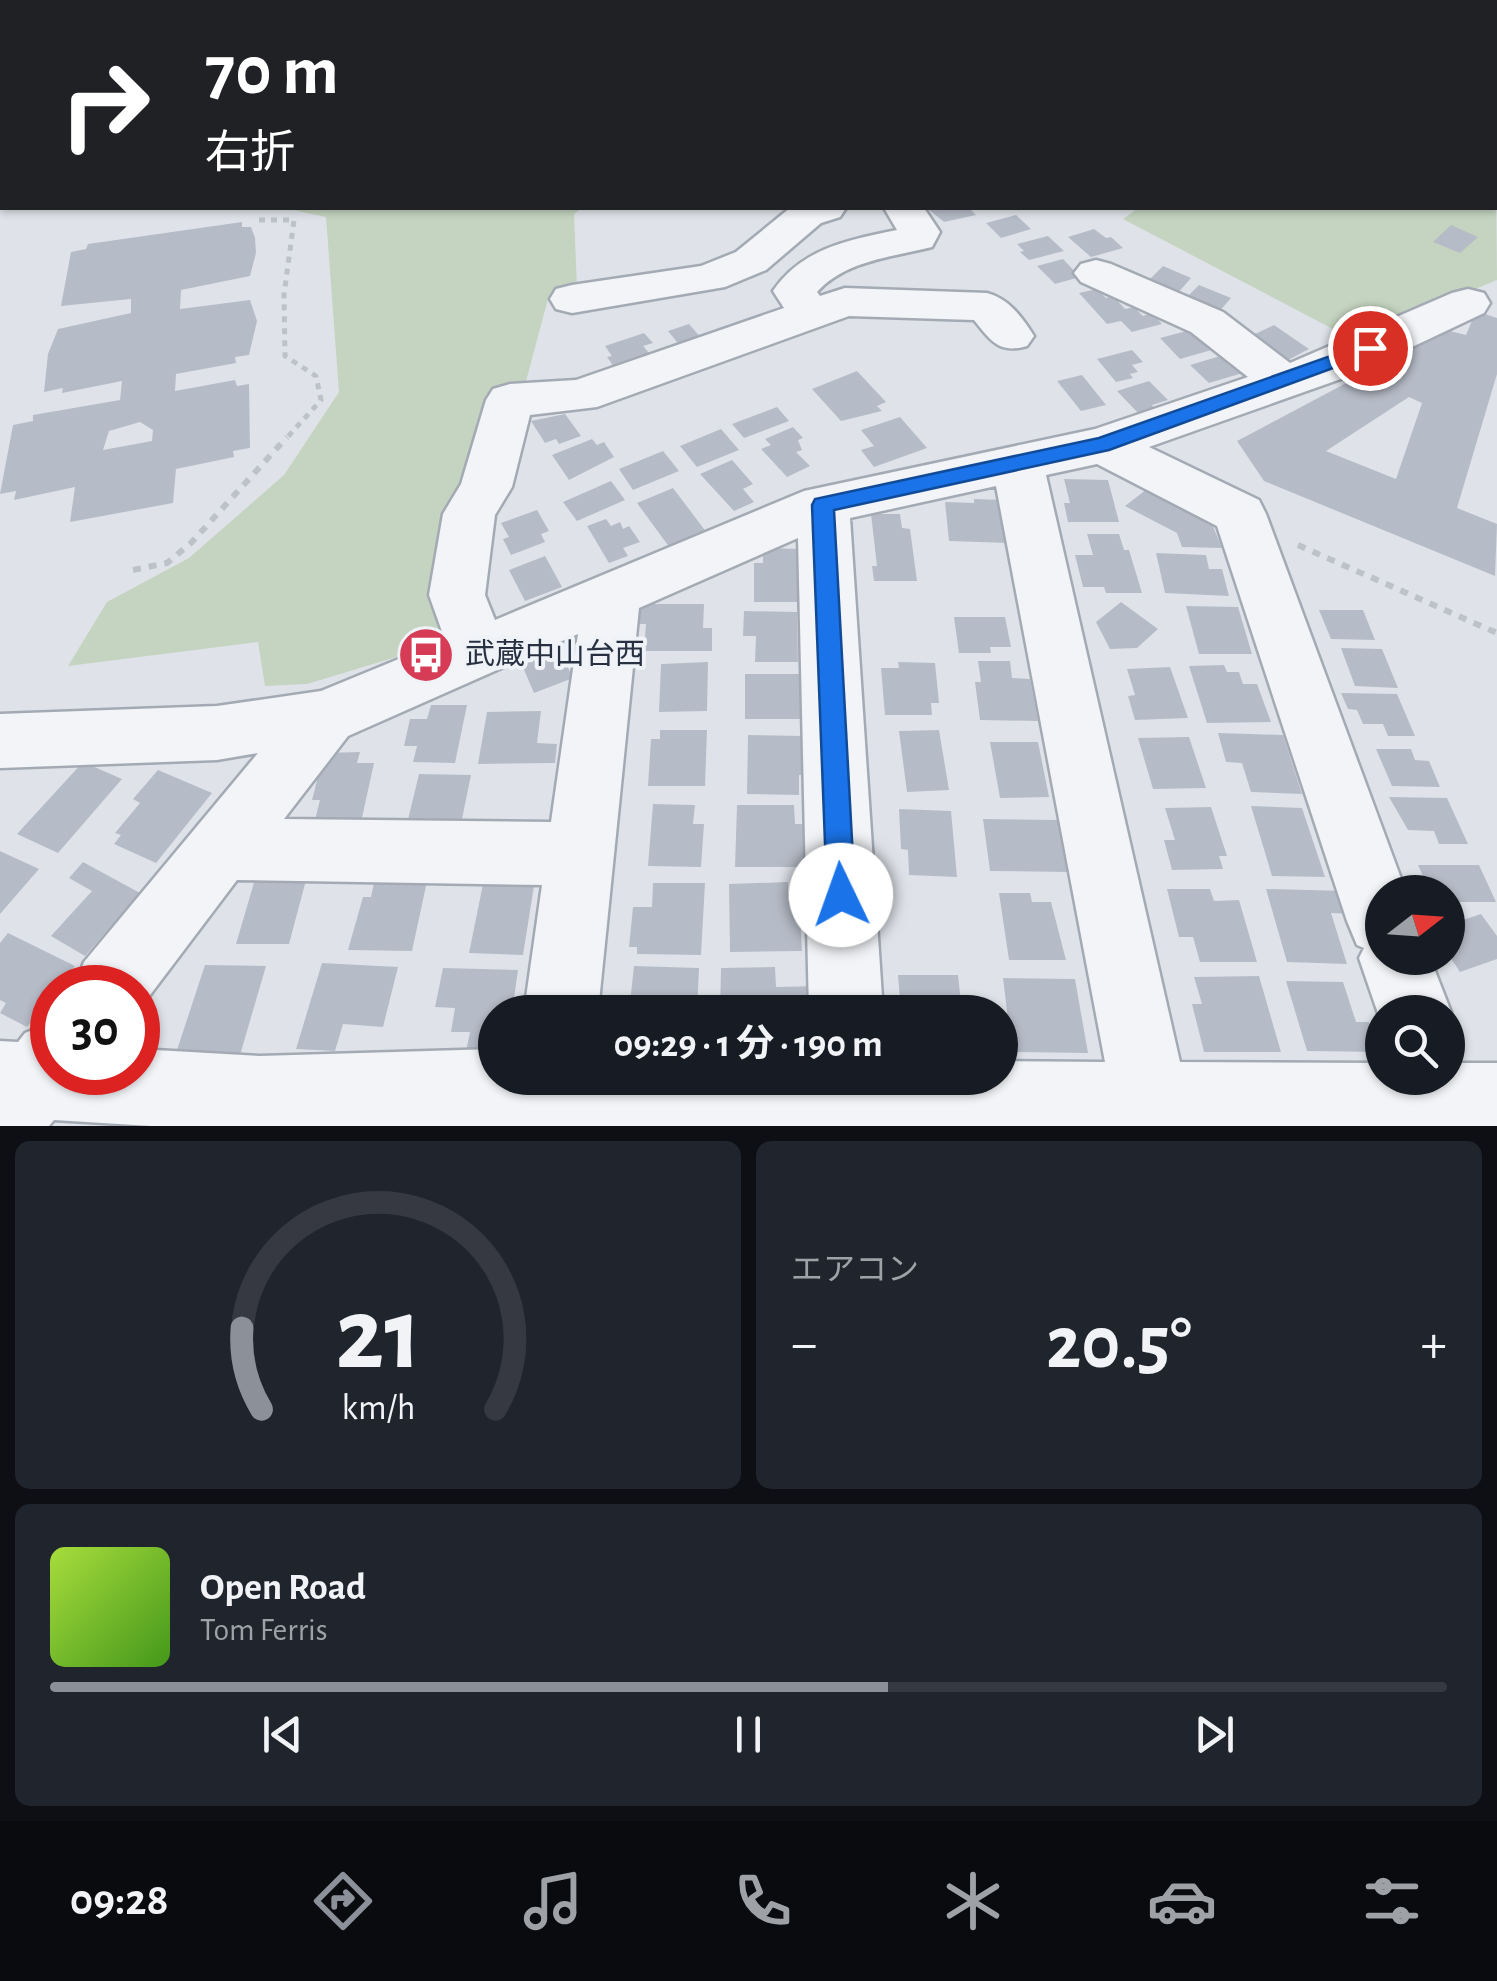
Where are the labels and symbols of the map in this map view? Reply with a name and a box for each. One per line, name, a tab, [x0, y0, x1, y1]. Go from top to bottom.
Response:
pin	[1328, 306, 1413, 391]
bus stop icon: 武蔵中山台西	[396, 625, 456, 685]
place label: 武蔵中山台西	[465, 638, 645, 670]
position arrow	[789, 843, 893, 947]
north arrow	[1365, 875, 1465, 975]
speed limit sign: 30	[30, 965, 160, 1095]

